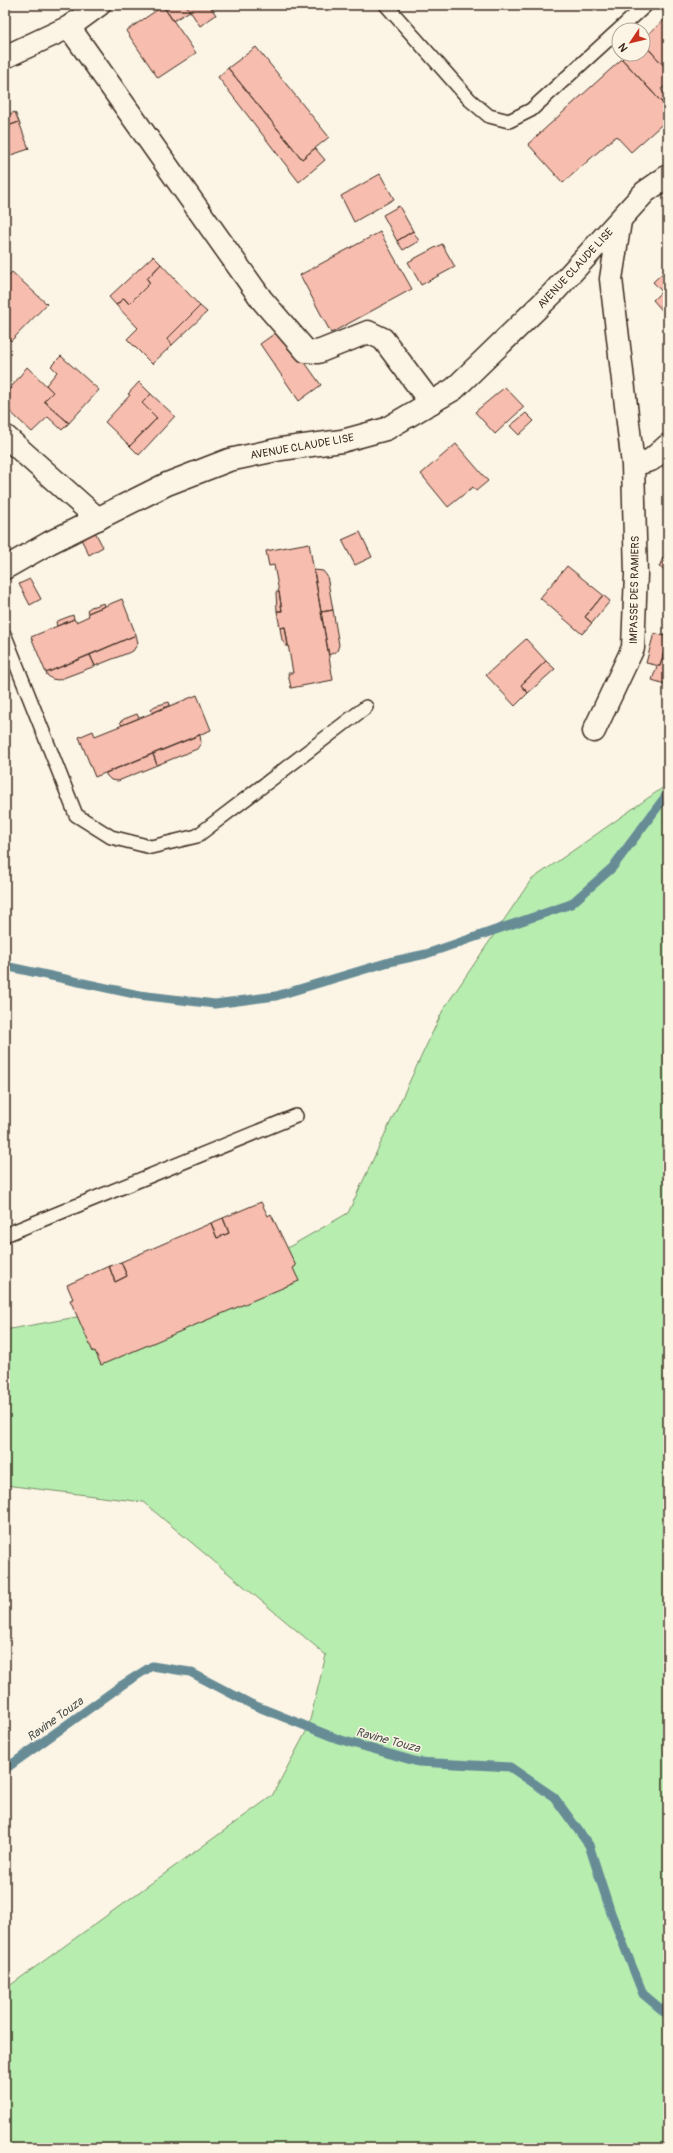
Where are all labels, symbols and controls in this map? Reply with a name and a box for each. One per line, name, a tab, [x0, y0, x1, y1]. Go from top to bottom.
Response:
north arrow	[611, 22, 651, 62]
text: N	[615, 40, 631, 54]
street label: AVENUE CLAUDE LISE	[535, 225, 616, 311]
street label: AVENUE CLAUDE LISE	[249, 431, 355, 462]
street label: IMPASSE DES RAMIERS	[627, 536, 642, 644]
water label: Ravine Touza	[24, 1693, 87, 1745]
water label: Ravine Touza	[354, 1725, 423, 1757]

